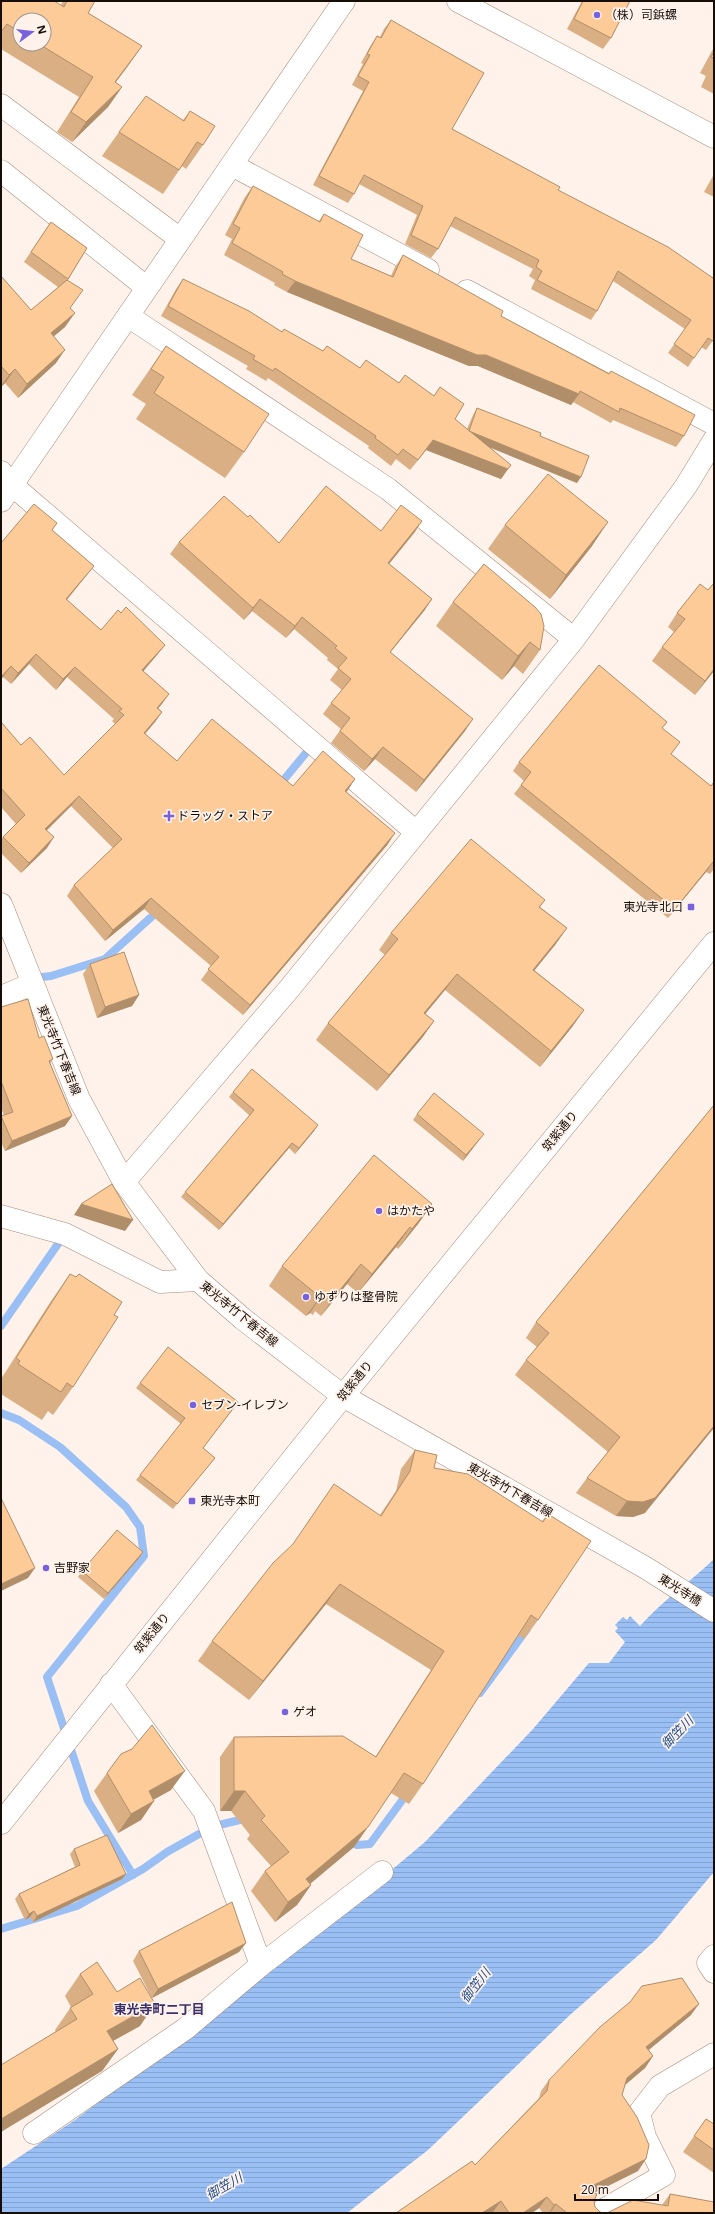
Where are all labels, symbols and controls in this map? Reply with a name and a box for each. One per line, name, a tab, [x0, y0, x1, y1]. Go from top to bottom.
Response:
place label: （株）司鋲螺	[605, 6, 677, 23]
marker: （株）司鋲螺	[592, 10, 602, 20]
north arrow	[12, 12, 52, 52]
text: N	[34, 23, 51, 36]
place label: ドラッグ・ストア	[177, 807, 273, 824]
marker: ドラッグ・ストア	[164, 811, 174, 821]
place label: 東光寺北口	[623, 898, 683, 915]
marker: 東光寺北口	[686, 902, 696, 912]
street label: 東光寺竹下春吉線	[34, 1002, 85, 1098]
street label: 筑紫通り	[538, 1107, 581, 1155]
place label: はかたや	[387, 1202, 435, 1219]
marker: はかたや	[374, 1206, 384, 1216]
street label: 東光寺竹下春吉線	[197, 1277, 282, 1350]
place label: ゆずりは整骨院	[314, 1288, 398, 1305]
marker: ゆずりは整骨院	[301, 1292, 311, 1302]
street label: 筑紫通り	[333, 1357, 376, 1405]
place label: セブン-イレブン	[201, 1396, 289, 1413]
marker: セブン-イレブン	[188, 1400, 198, 1410]
street label: 東光寺竹下春吉線	[464, 1458, 556, 1521]
place label: 東光寺本町	[200, 1492, 260, 1509]
marker: 東光寺本町	[187, 1496, 197, 1506]
place label: 吉野家	[54, 1559, 90, 1576]
marker: 吉野家	[41, 1563, 51, 1573]
street label: 東光寺橋	[655, 1570, 705, 1610]
street label: 筑紫通り	[130, 1609, 173, 1657]
place label: ゲオ	[293, 1703, 317, 1720]
marker: ゲオ	[280, 1707, 290, 1717]
water label: 御笠川	[657, 1710, 698, 1752]
water label: 御笠川	[456, 1963, 495, 2006]
district label: 東光寺町二丁目	[113, 2000, 205, 2018]
water label: 御笠川	[203, 2167, 247, 2204]
scale bar	[575, 2176, 658, 2202]
text: 20 m	[581, 2181, 609, 2198]

